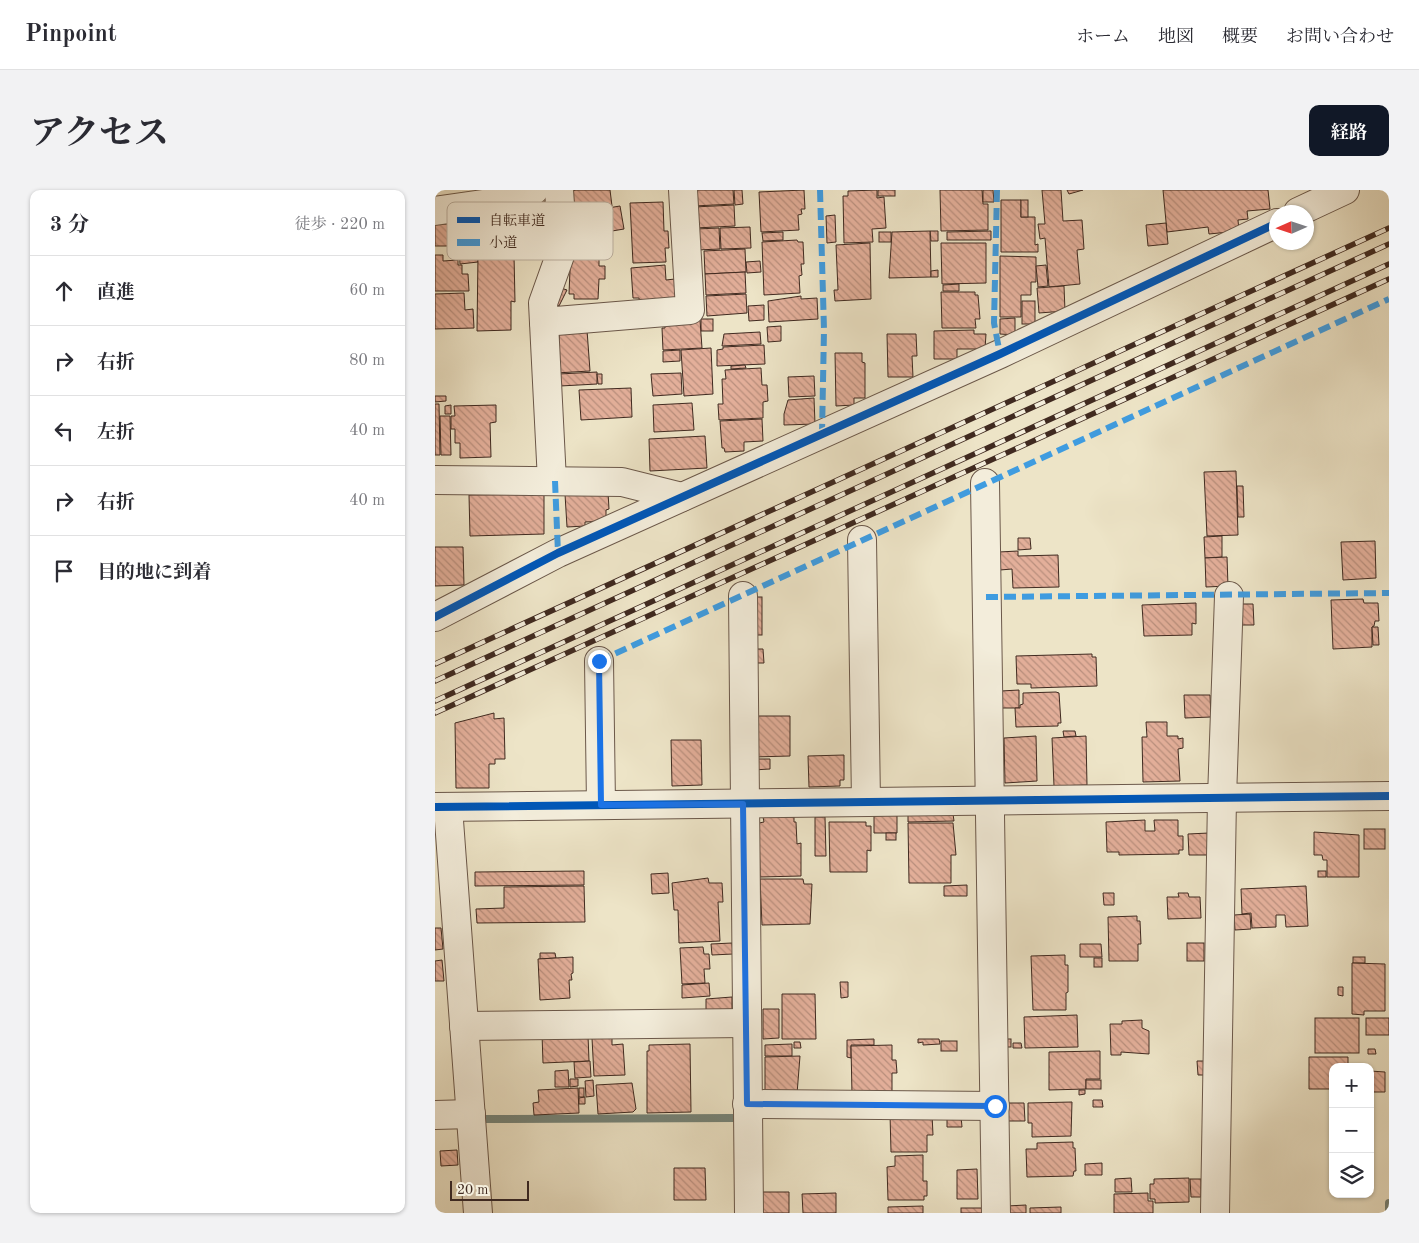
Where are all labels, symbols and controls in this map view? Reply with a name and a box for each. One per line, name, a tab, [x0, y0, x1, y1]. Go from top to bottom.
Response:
text: Pinpoint	[25, 23, 117, 47]
text: ホーム	[1076, 28, 1130, 46]
text: 地図	[1158, 28, 1194, 46]
text: 概要	[1222, 28, 1258, 46]
text: お問い合わせ	[1286, 28, 1394, 46]
button: 経路	[1309, 105, 1389, 156]
text: アクセス	[30, 117, 169, 152]
legend	[447, 202, 613, 260]
north arrow	[1269, 205, 1314, 250]
text: 自転車道	[489, 213, 545, 228]
text: 3 分	[50, 215, 89, 236]
text: 徒歩 · 220 m	[295, 217, 385, 233]
text: 小道	[489, 235, 517, 250]
icon: ahead	[50, 277, 78, 305]
text: 60 m	[349, 283, 385, 299]
text: 直進	[97, 284, 135, 303]
icon: right	[50, 347, 78, 375]
text: 80 m	[349, 353, 385, 369]
text: 右折	[97, 354, 135, 373]
icon: left	[50, 417, 78, 445]
text: 40 m	[349, 423, 385, 439]
text: 左折	[97, 424, 135, 443]
icon: right	[50, 487, 78, 515]
text: 40 m	[349, 493, 385, 509]
text: 右折	[97, 494, 135, 513]
icon: arrive	[50, 557, 78, 585]
text: 目的地に到着	[97, 564, 211, 583]
route end	[588, 650, 611, 673]
map controls	[1329, 1063, 1374, 1198]
button: +	[1329, 1063, 1374, 1108]
route start	[984, 1095, 1007, 1118]
button: −	[1329, 1108, 1374, 1153]
button: layers	[1329, 1153, 1374, 1198]
scale bar	[450, 1178, 529, 1201]
text: 20 m	[457, 1183, 488, 1197]

